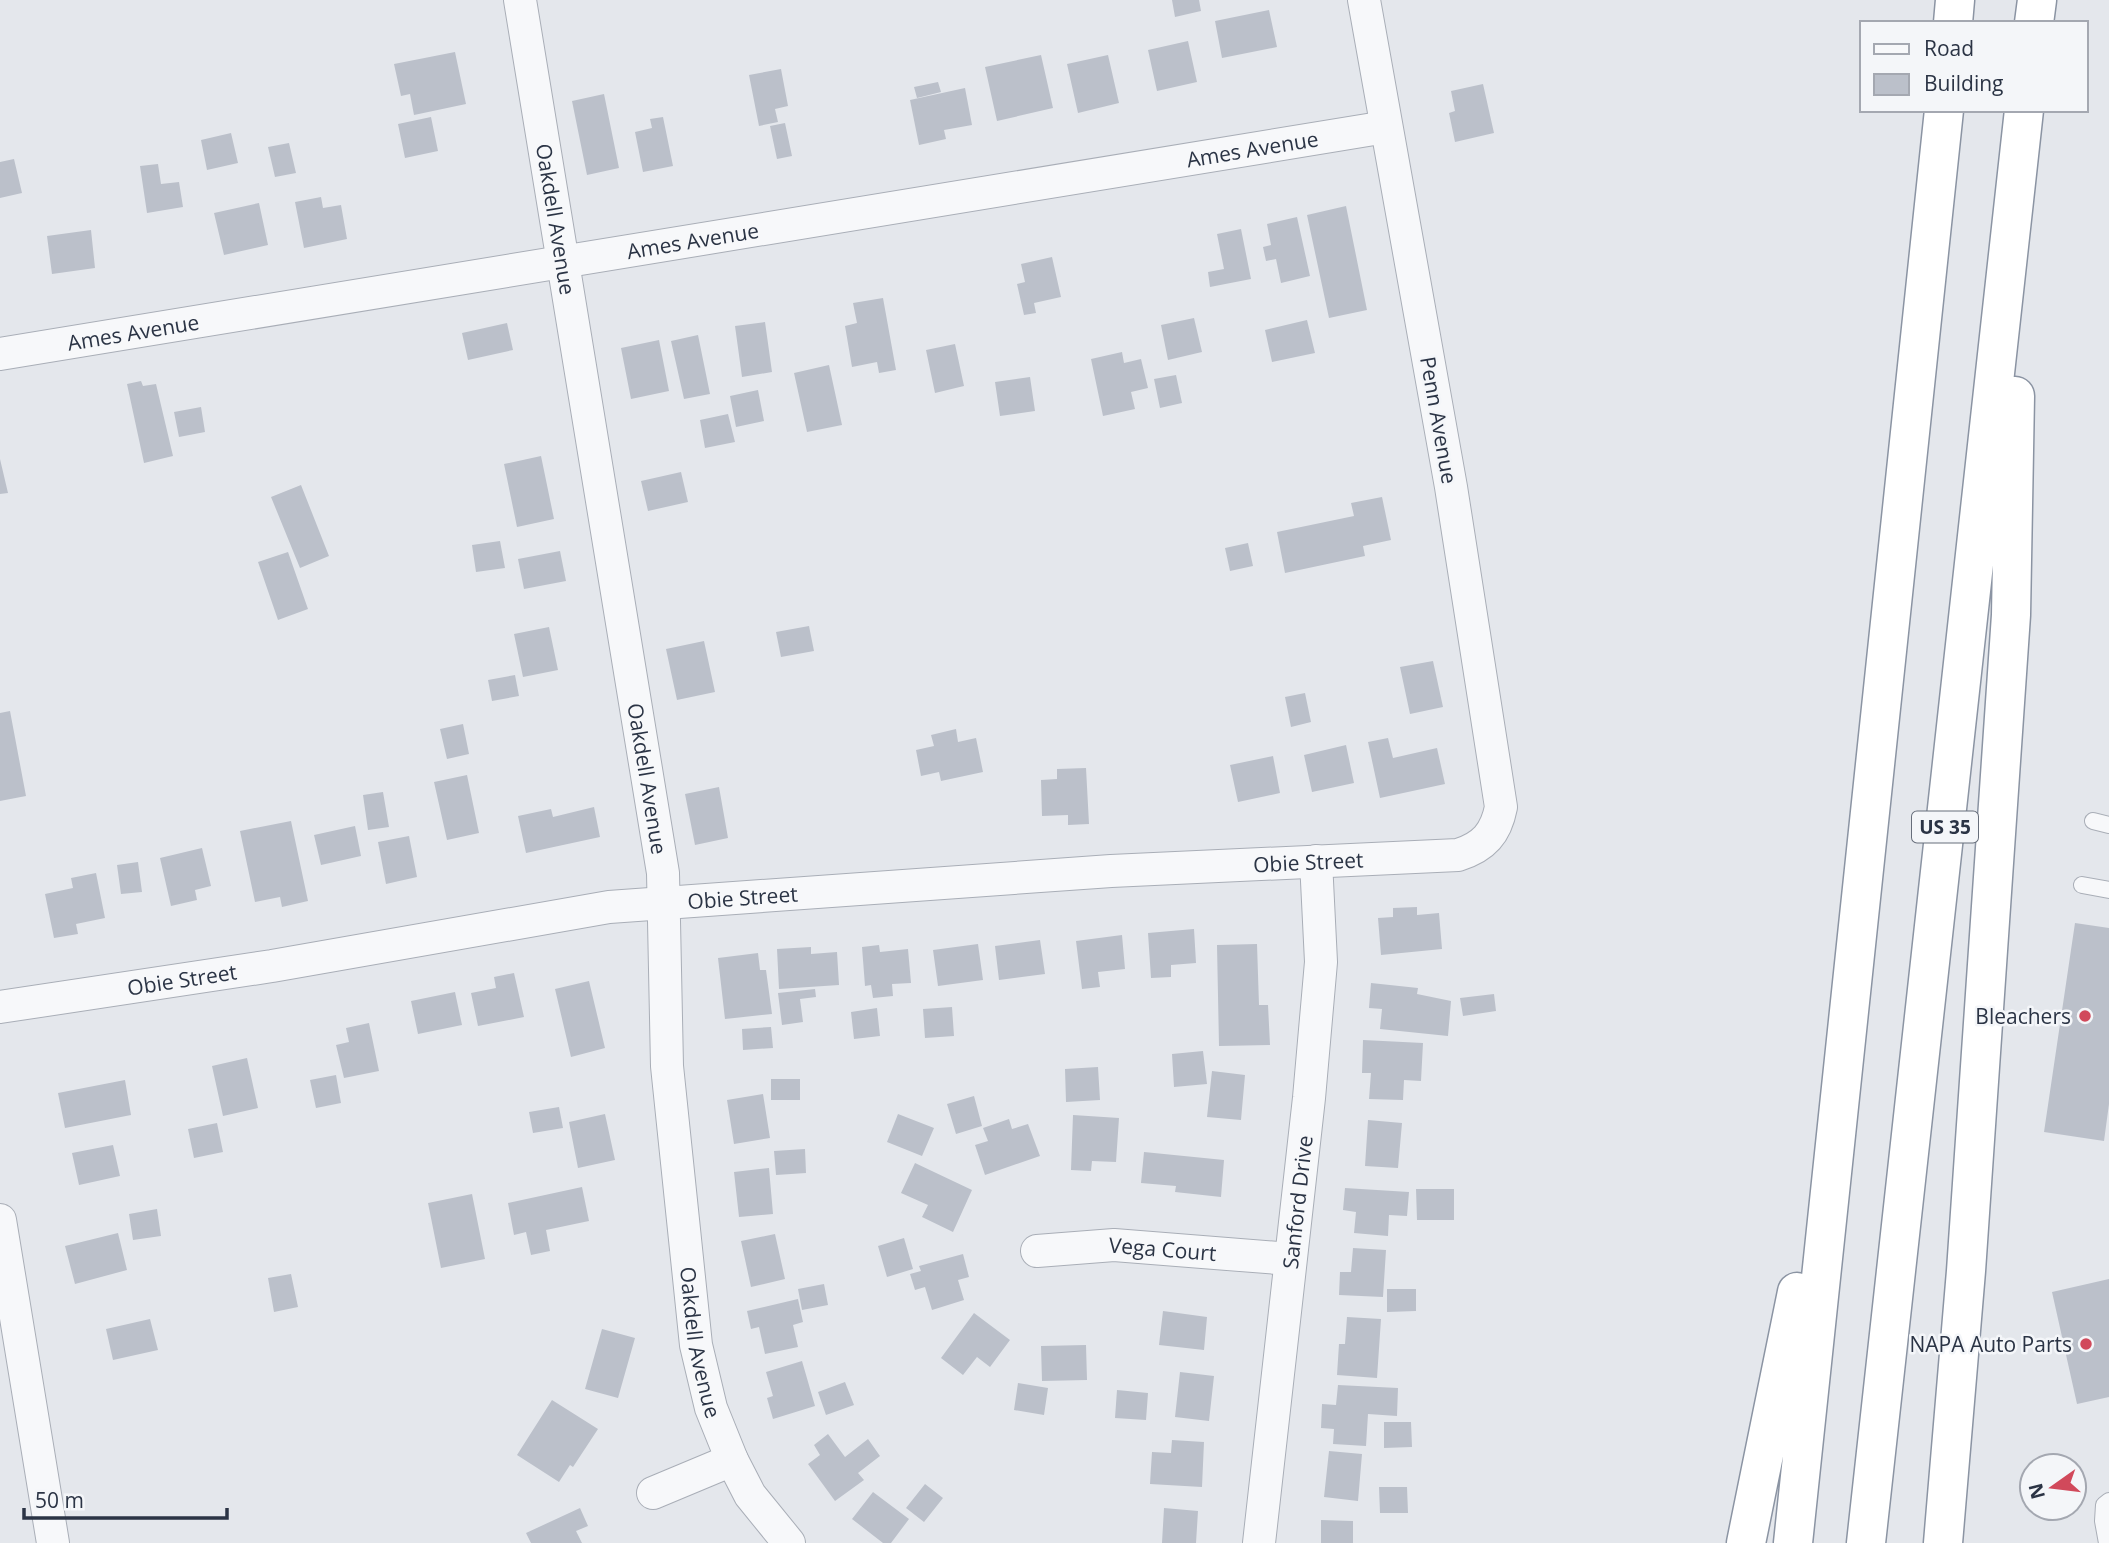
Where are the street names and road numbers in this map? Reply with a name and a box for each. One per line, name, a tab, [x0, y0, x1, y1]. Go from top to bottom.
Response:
street label: Ames Avenue	[1184, 124, 1320, 173]
street label: Oakdell Avenue	[530, 141, 582, 297]
street label: Ames Avenue	[625, 216, 761, 265]
street label: Ames Avenue	[65, 308, 201, 357]
street label: Penn Avenue	[1414, 354, 1464, 486]
street label: Oakdell Avenue	[621, 701, 674, 856]
road number: US 35	[1912, 812, 1978, 842]
street label: Obie Street	[1252, 845, 1364, 878]
street label: Obie Street	[686, 880, 799, 915]
street label: Obie Street	[125, 957, 239, 1002]
street label: Sanford Drive	[1276, 1134, 1319, 1270]
street label: Vega Court	[1108, 1231, 1217, 1267]
street label: Oakdell Avenue	[674, 1265, 728, 1422]

